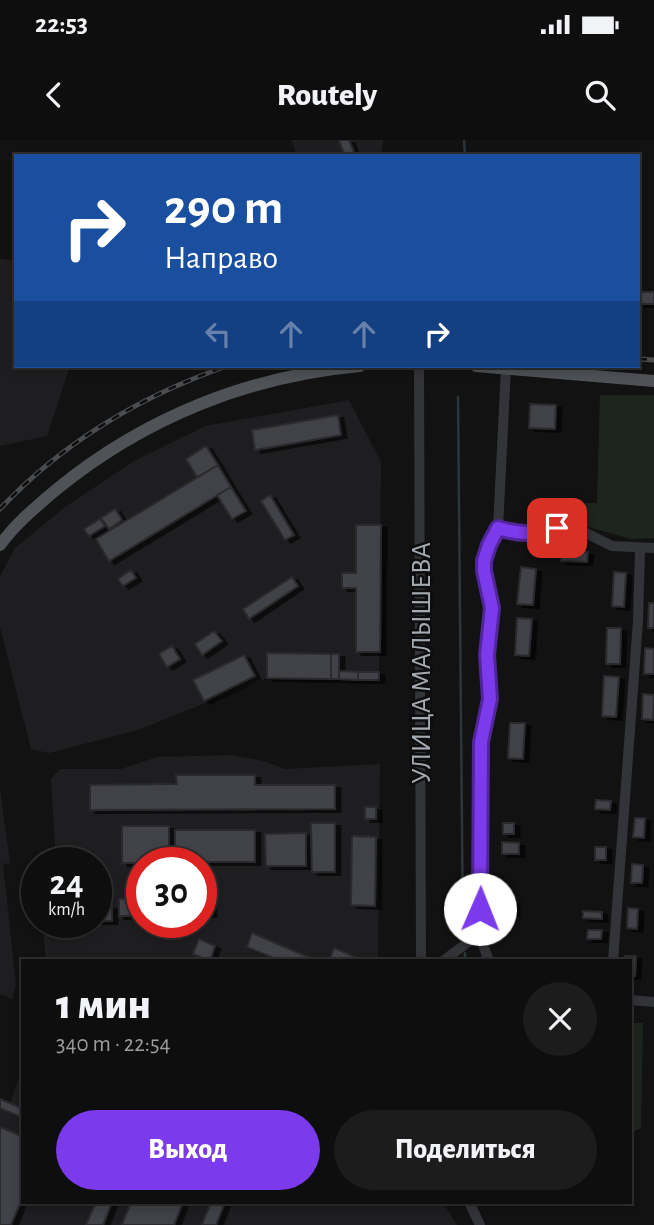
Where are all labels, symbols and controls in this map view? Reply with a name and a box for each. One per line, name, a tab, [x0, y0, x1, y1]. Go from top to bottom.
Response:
text: 22:53	[35, 11, 88, 37]
icon: back	[35, 76, 73, 114]
icon: search	[581, 76, 619, 114]
text: Routely	[277, 79, 377, 111]
icon: right	[49, 182, 140, 273]
text: 290 m	[164, 184, 283, 233]
text: Направо	[164, 242, 278, 274]
icon: left	[199, 315, 237, 353]
icon: ahead	[272, 315, 310, 353]
icon: ahead	[345, 315, 383, 353]
icon: right	[418, 315, 456, 353]
pin	[527, 498, 587, 558]
icon: arrive	[538, 509, 576, 547]
street label: УЛИЦА МАЛЫШЕВА	[408, 542, 436, 784]
speed limit sign: 30	[126, 847, 217, 938]
text: 24	[49, 866, 84, 901]
position arrow	[443, 872, 517, 946]
text: km/h	[48, 901, 85, 919]
button: close	[523, 982, 597, 1056]
text: 1 мин	[56, 984, 151, 1026]
text: 340 m · 22:54	[56, 1033, 171, 1056]
button: Выход	[56, 1110, 320, 1190]
button: Поделиться	[334, 1110, 597, 1190]

